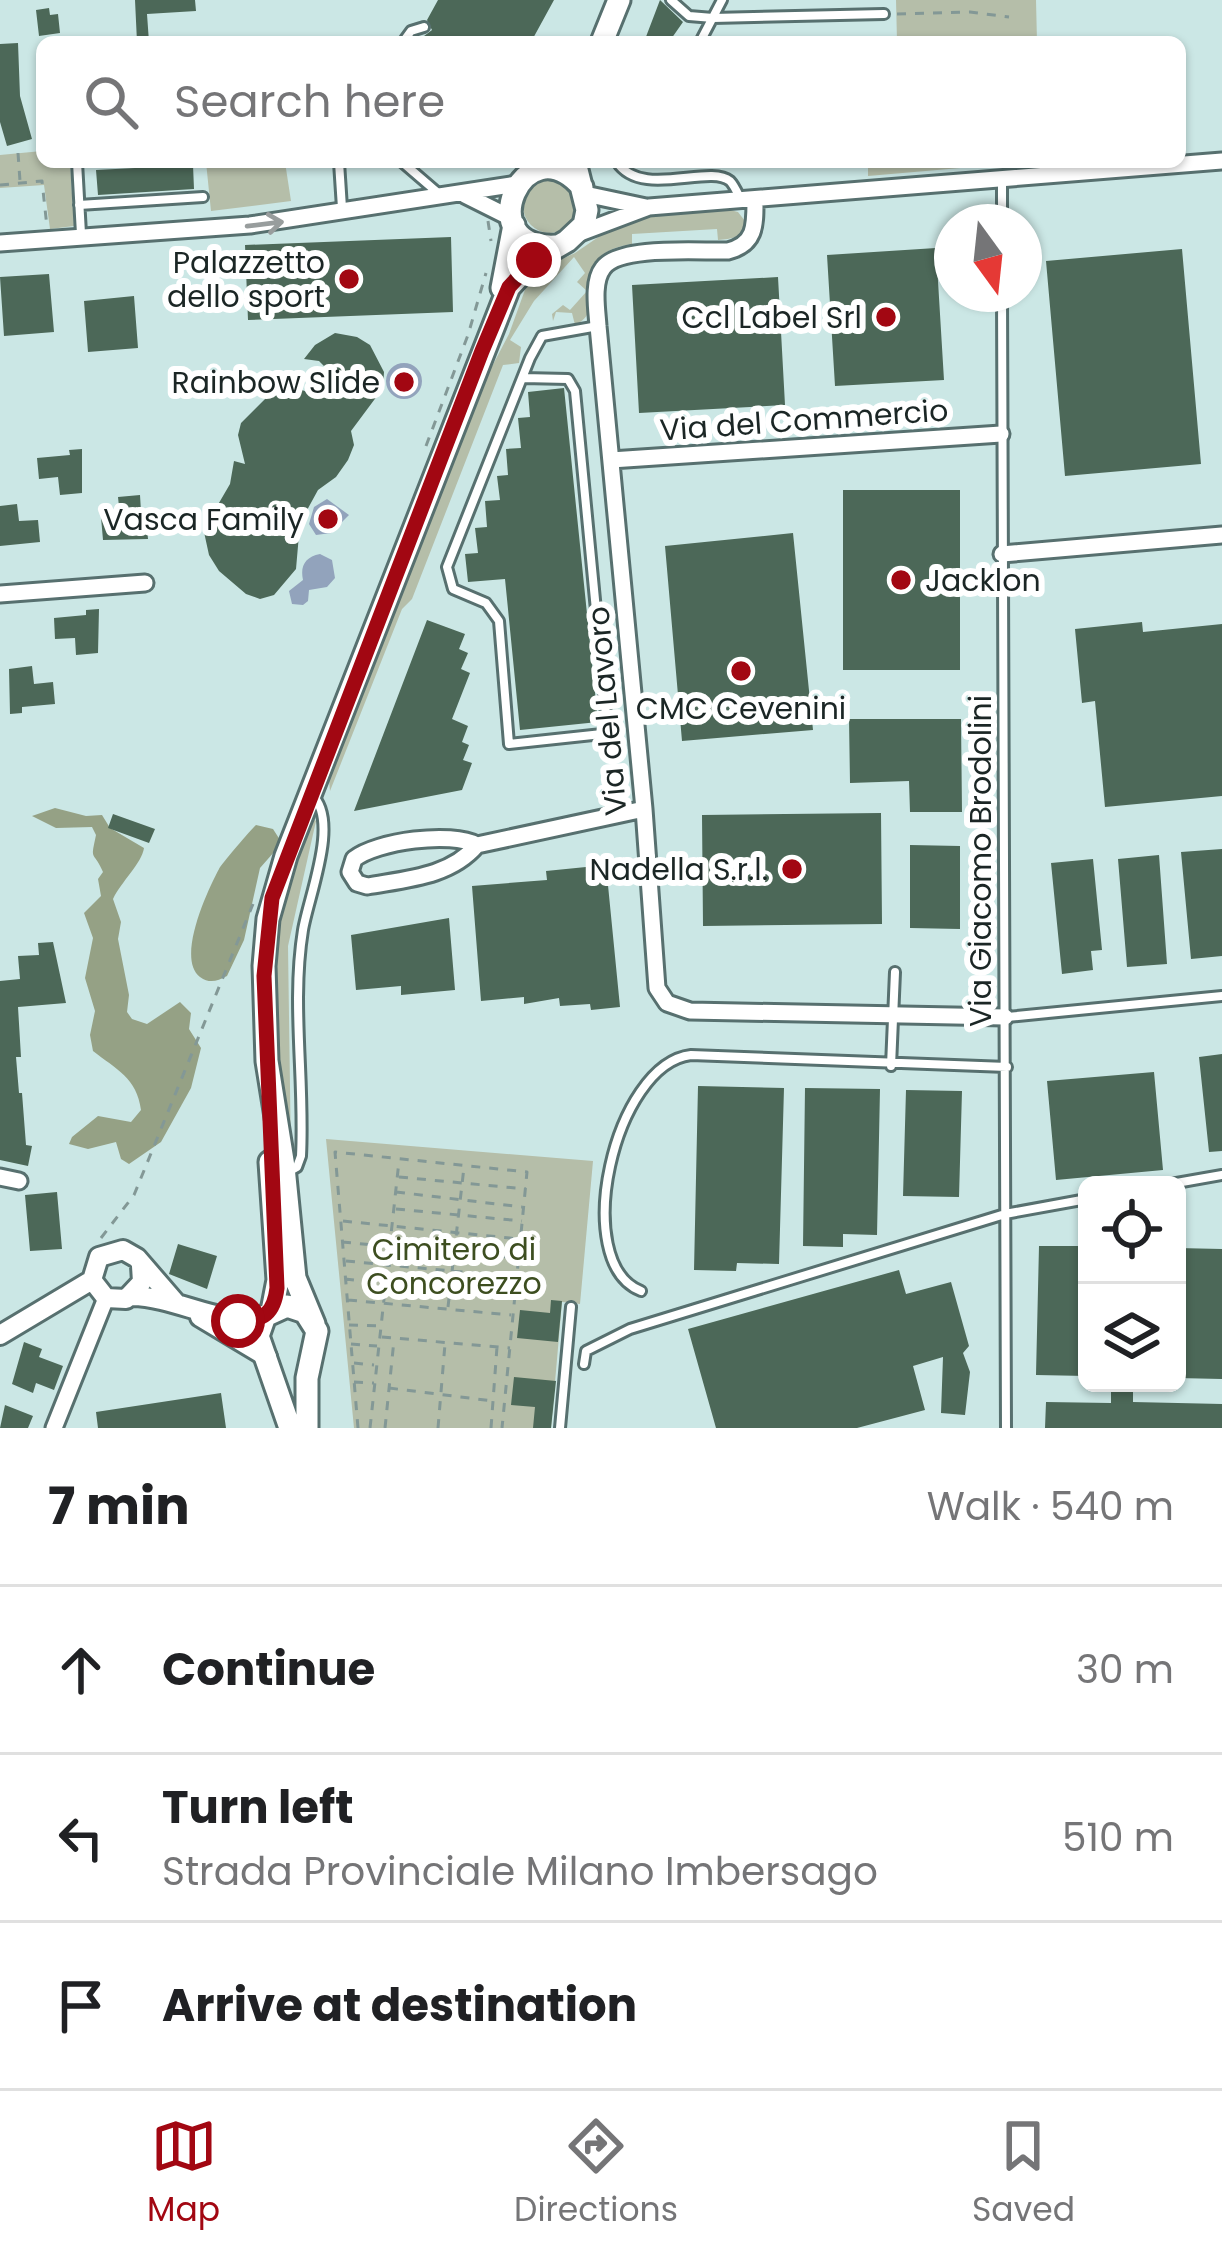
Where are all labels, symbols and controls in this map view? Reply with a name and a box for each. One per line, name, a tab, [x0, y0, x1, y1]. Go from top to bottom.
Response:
search box	[36, 36, 1186, 168]
icon: search	[78, 69, 144, 135]
text: Search here	[174, 70, 445, 133]
north arrow	[934, 204, 1042, 312]
one-way arrow	[245, 212, 284, 234]
route end	[507, 233, 561, 287]
place label: Palazzetto dello sport	[167, 241, 325, 318]
marker: Palazzetto dello sport	[336, 266, 362, 292]
place label: Ccl Label Srl	[682, 296, 862, 339]
marker: Ccl Label Srl	[873, 304, 899, 330]
place label: Rainbow Slide	[172, 361, 380, 404]
marker: Rainbow Slide	[391, 369, 417, 395]
street label: Via del Commercio	[658, 388, 950, 452]
place label: Vasca Family	[103, 498, 304, 541]
marker: Vasca Family	[315, 506, 341, 532]
place label: Jacklon	[925, 559, 1041, 602]
marker: Jacklon	[888, 567, 914, 593]
street label: Via del Lavoro	[576, 605, 638, 817]
marker: CMC Cevenini	[728, 658, 754, 684]
place label: CMC Cevenini	[636, 687, 846, 730]
street label: Via Giacomo Brodolini	[959, 695, 1002, 1027]
place label: Nadella S.r.l.	[590, 848, 768, 891]
marker: Nadella S.r.l.	[779, 856, 805, 882]
map controls	[1078, 1176, 1186, 1392]
button: locate	[1078, 1176, 1186, 1284]
park label: Cimitero di Concorezzo	[366, 1228, 542, 1305]
button: layers	[1078, 1284, 1186, 1392]
route start	[211, 1294, 265, 1348]
text: 7 min	[48, 1470, 190, 1542]
text: Walk · 540 m	[927, 1479, 1174, 1534]
icon: ahead	[48, 1637, 114, 1703]
text: Continue	[162, 1638, 375, 1701]
text: 30 m	[1076, 1642, 1174, 1697]
text: Turn left	[162, 1776, 354, 1839]
icon: left	[48, 1805, 114, 1871]
text: 510 m	[1062, 1810, 1174, 1865]
text: Strada Provinciale Milano Imbersago	[162, 1844, 878, 1899]
icon: arrive	[48, 1973, 114, 2039]
text: Arrive at destination	[162, 1974, 637, 2037]
tab: Map	[147, 2113, 220, 2235]
tab: Directions	[514, 2113, 678, 2235]
tab: Saved	[972, 2113, 1075, 2235]

